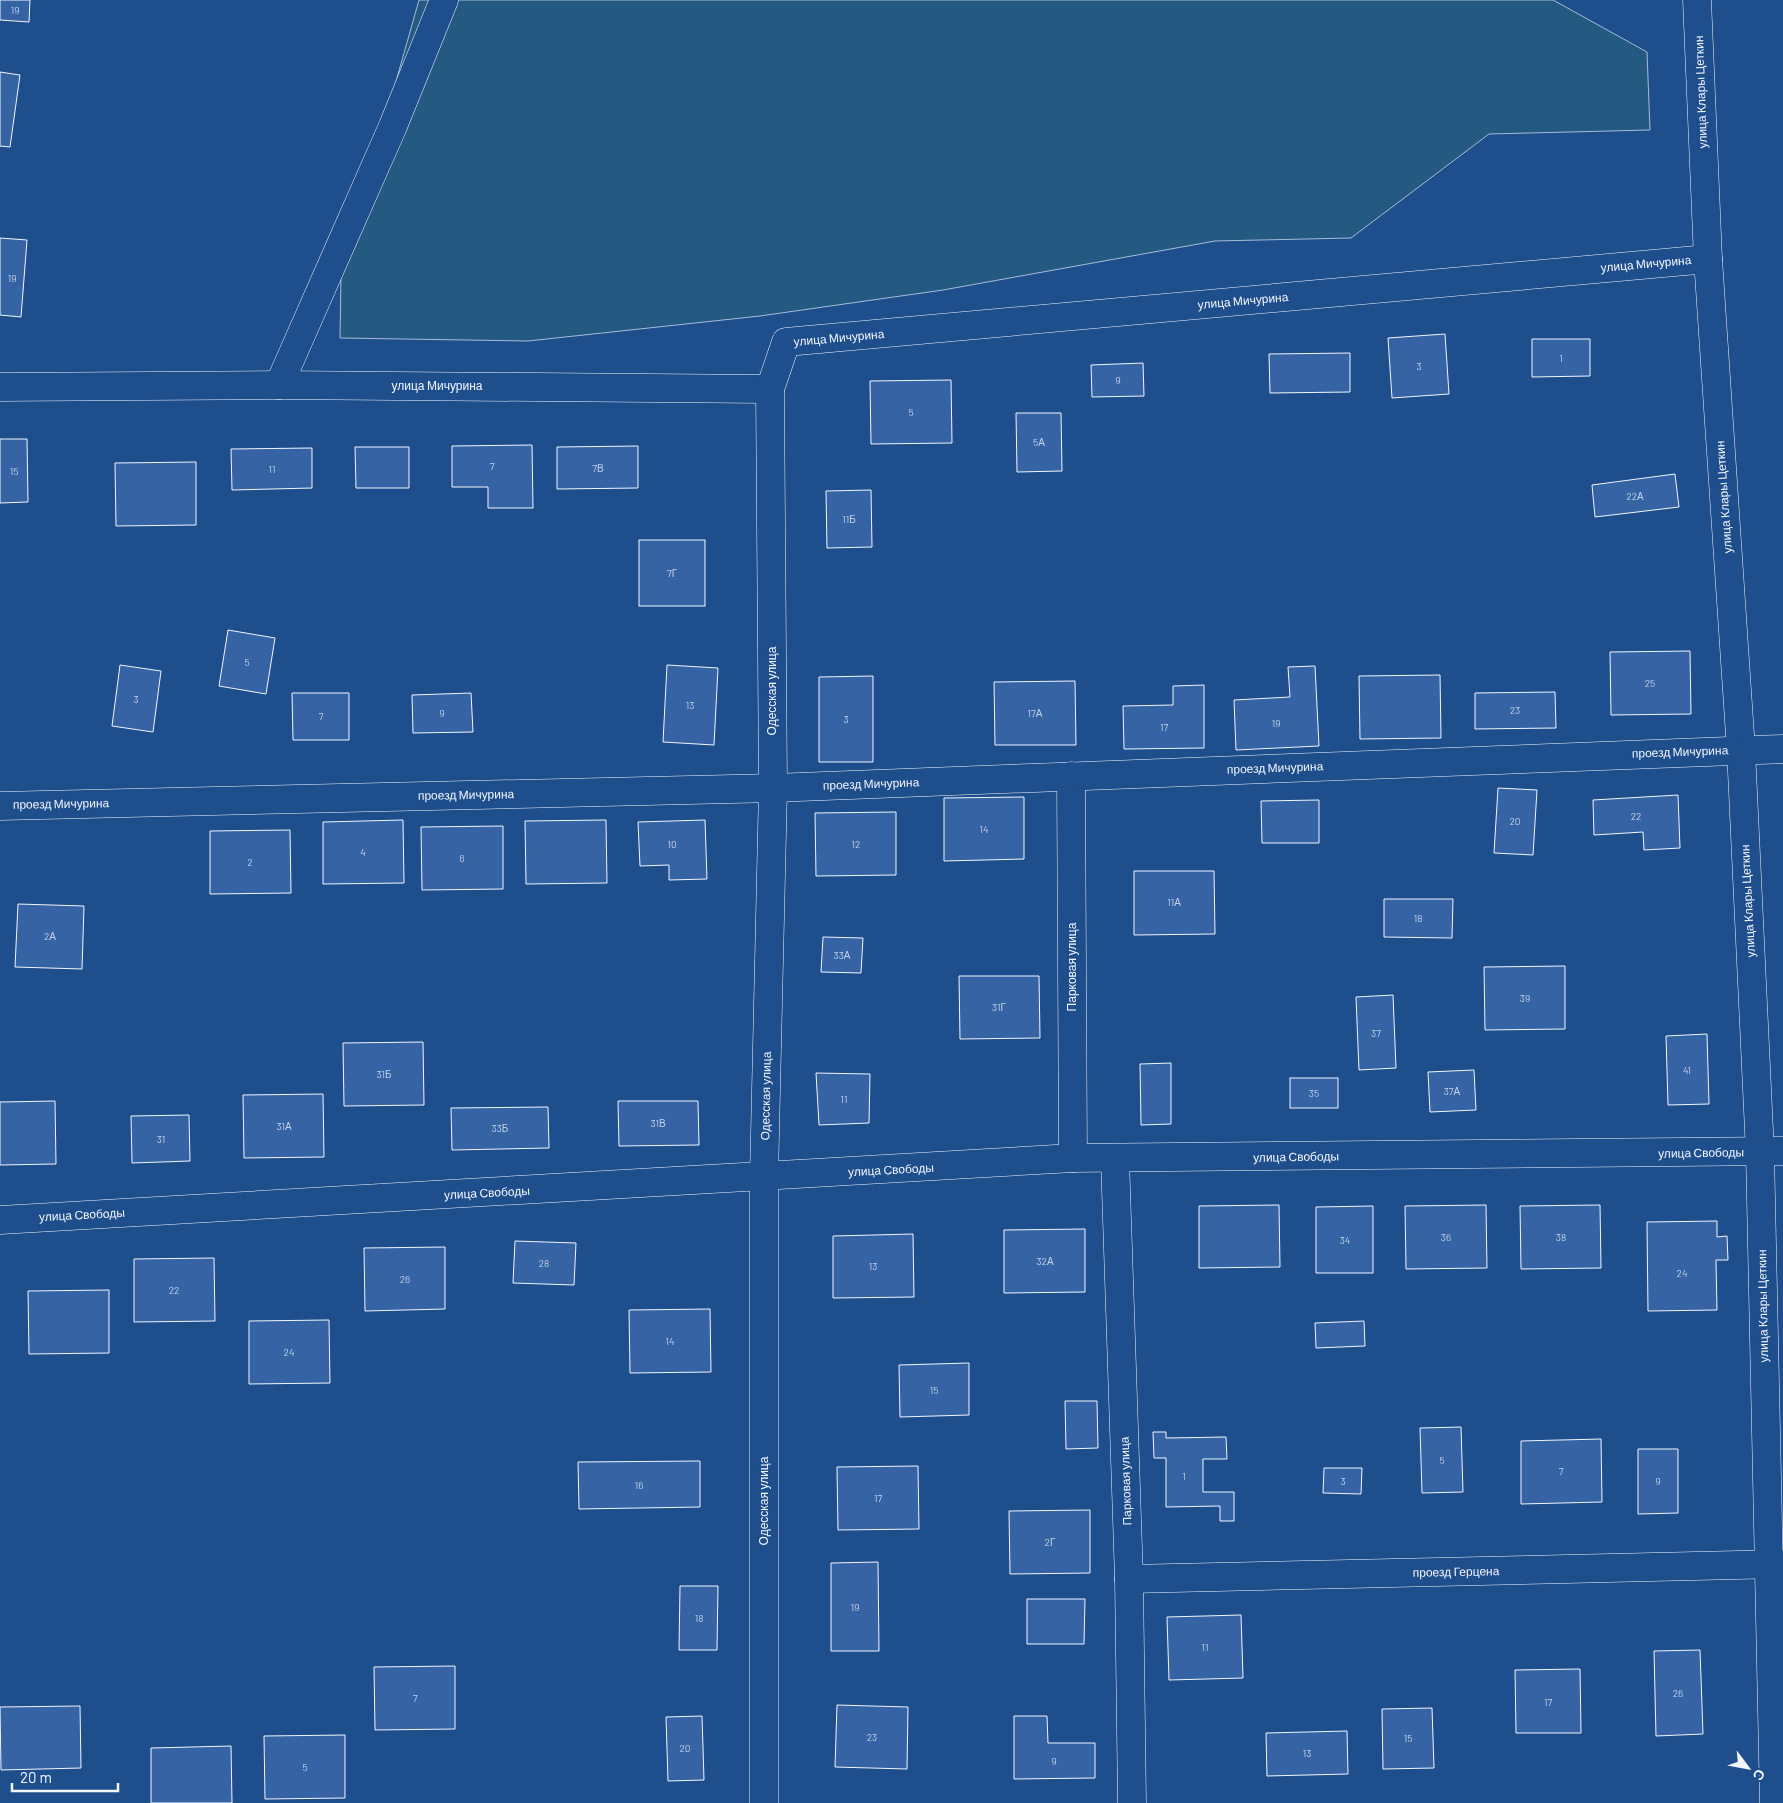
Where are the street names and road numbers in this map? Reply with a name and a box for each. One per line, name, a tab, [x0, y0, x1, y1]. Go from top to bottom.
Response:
street label: улица Клары Цеткин	[1691, 35, 1710, 149]
street label: улица Мичурина	[1600, 252, 1692, 275]
street label: улица Мичурина	[1197, 289, 1289, 312]
street label: улица Мичурина	[793, 326, 885, 349]
street label: улица Мичурина	[392, 378, 483, 393]
street label: улица Клары Цеткин	[1712, 440, 1735, 554]
street label: Одесская улица	[764, 646, 779, 735]
street label: проезд Мичурина	[1632, 742, 1729, 761]
street label: проезд Мичурина	[1227, 758, 1324, 777]
street label: проезд Мичурина	[823, 774, 920, 793]
street label: проезд Мичурина	[418, 786, 515, 803]
street label: проезд Мичурина	[13, 795, 110, 812]
street label: улица Клары Цеткин	[1737, 844, 1758, 958]
street label: Парковая улица	[1064, 922, 1079, 1011]
street label: Одесская улица	[757, 1051, 774, 1141]
street label: улица Свободы	[1658, 1144, 1744, 1161]
street label: улица Свободы	[1253, 1148, 1339, 1165]
street label: улица Свободы	[848, 1160, 934, 1179]
street label: улица Свободы	[444, 1183, 530, 1202]
street label: улица Свободы	[39, 1205, 125, 1224]
street label: улица Клары Цеткин	[1754, 1249, 1771, 1363]
street label: Парковая улица	[1116, 1436, 1135, 1526]
street label: Одесская улица	[756, 1456, 771, 1545]
street label: проезд Герцена	[1413, 1563, 1500, 1580]

